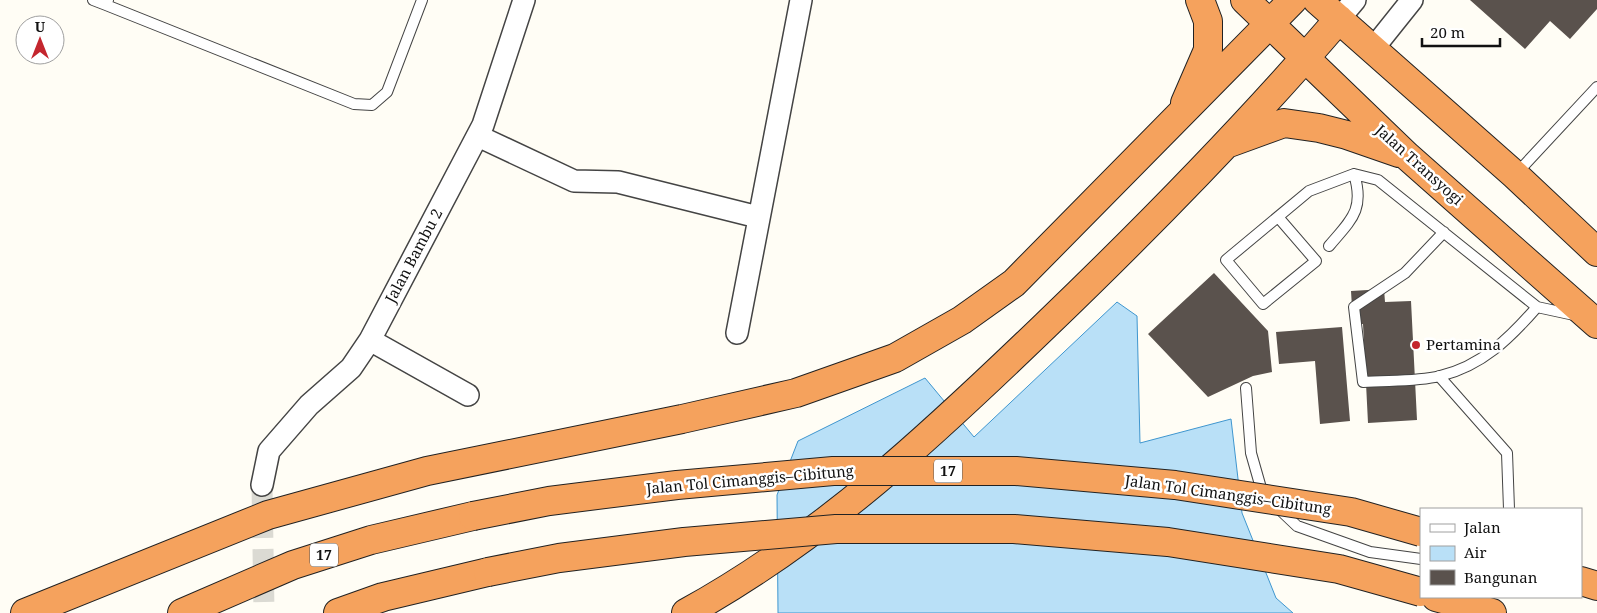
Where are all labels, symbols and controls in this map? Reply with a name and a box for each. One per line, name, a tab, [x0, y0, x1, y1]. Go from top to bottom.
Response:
north arrow	[15, 15, 65, 65]
scale bar	[1422, 15, 1500, 47]
text: U	[35, 17, 46, 36]
text: 20 m	[1430, 22, 1465, 42]
street label: Jalan Transyogi	[1371, 119, 1468, 209]
street label: Jalan Bambu 2	[379, 205, 446, 307]
place label: Pertamina	[1426, 334, 1501, 354]
marker: Pertamina	[1410, 339, 1422, 351]
street label: Jalan Tol Cimanggis–Cibitung	[644, 460, 854, 498]
road number: 17	[934, 460, 962, 482]
street label: Jalan Tol Cimanggis–Cibitung	[1123, 469, 1333, 518]
legend	[1420, 508, 1582, 598]
text: Jalan	[1463, 517, 1501, 537]
text: Air	[1464, 542, 1486, 562]
road number: 17	[310, 544, 338, 566]
text: Bangunan	[1464, 567, 1538, 587]

